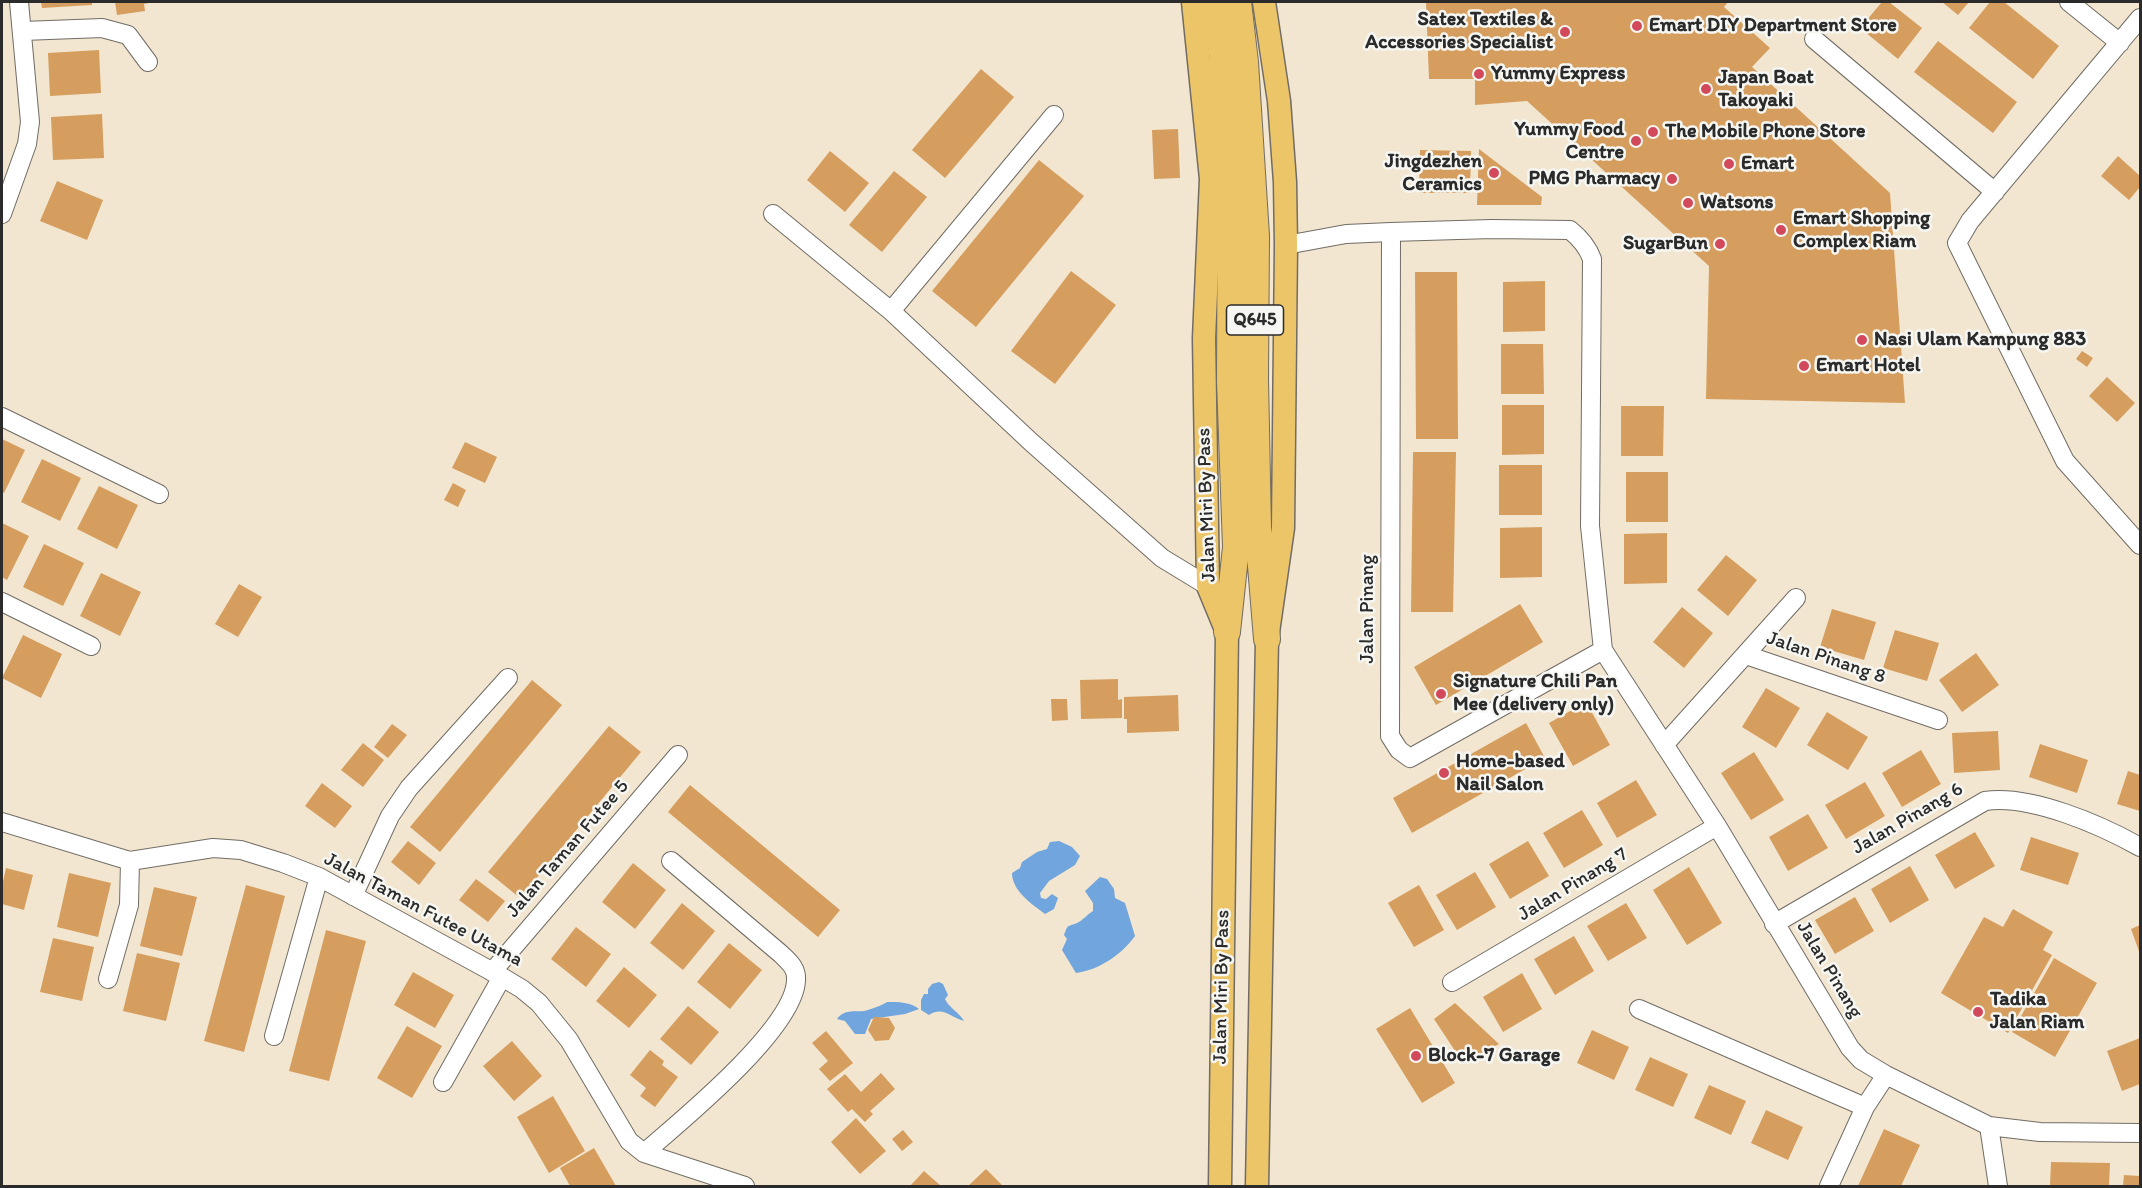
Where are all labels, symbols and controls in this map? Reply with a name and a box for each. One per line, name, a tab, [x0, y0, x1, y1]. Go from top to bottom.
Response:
place label: Satex Textiles & Accessories Specialist	[1365, 8, 1553, 55]
place label: Emart DIY Department Store	[1649, 14, 1897, 38]
marker: Emart DIY Department Store	[1630, 19, 1644, 33]
marker: Satex Textiles & Accessories Specialist	[1558, 25, 1572, 39]
place label: Yummy Express	[1491, 62, 1625, 86]
place label: Japan Boat Takoyaki	[1718, 66, 1814, 113]
marker: Yummy Express	[1472, 67, 1486, 81]
marker: Japan Boat Takoyaki	[1699, 82, 1713, 96]
place label: Yummy Food Centre	[1514, 118, 1624, 165]
place label: The Mobile Phone Store	[1665, 120, 1865, 144]
marker: The Mobile Phone Store	[1646, 125, 1660, 139]
marker: Yummy Food Centre	[1629, 134, 1643, 148]
place label: Jingdezhen Ceramics	[1385, 150, 1482, 197]
place label: Emart	[1741, 152, 1794, 176]
marker: Emart	[1722, 157, 1736, 171]
marker: Jingdezhen Ceramics	[1487, 166, 1501, 180]
place label: PMG Pharmacy	[1529, 167, 1660, 191]
marker: PMG Pharmacy	[1665, 172, 1679, 186]
place label: Watsons	[1700, 191, 1774, 215]
marker: Watsons	[1681, 196, 1695, 210]
place label: Emart Shopping Complex Riam	[1793, 207, 1930, 254]
marker: Emart Shopping Complex Riam	[1774, 223, 1788, 237]
place label: SugarBun	[1623, 232, 1708, 256]
marker: SugarBun	[1713, 237, 1727, 251]
road number: Q645	[1226, 305, 1284, 335]
place label: Nasi Ulam Kampung 883	[1874, 328, 2086, 352]
marker: Nasi Ulam Kampung 883	[1855, 333, 1869, 347]
place label: Emart Hotel	[1816, 354, 1920, 378]
marker: Emart Hotel	[1797, 359, 1811, 373]
street label: Jalan Miri By Pass	[1192, 427, 1222, 583]
street label: Jalan Pinang	[1356, 554, 1380, 664]
street label: Jalan Pinang 8	[1763, 626, 1889, 690]
place label: Signature Chili Pan Mee (delivery only)	[1453, 670, 1617, 717]
marker: Signature Chili Pan Mee (delivery only)	[1434, 687, 1448, 701]
place label: Home-based Nail Salon	[1456, 750, 1565, 797]
marker: Home-based Nail Salon	[1437, 766, 1451, 780]
street label: Jalan Taman Futee 5	[502, 775, 634, 923]
street label: Jalan Pinang 6	[1848, 778, 1968, 860]
street label: Jalan Pinang 7	[1514, 843, 1632, 927]
street label: Jalan Taman Futee Utama	[320, 847, 526, 973]
street label: Jalan Miri By Pass	[1209, 910, 1235, 1064]
street label: Jalan Pinang	[1791, 917, 1867, 1023]
place label: Tadika Jalan Riam	[1990, 988, 2084, 1035]
marker: Tadika Jalan Riam	[1971, 1005, 1985, 1019]
place label: Block-7 Garage	[1428, 1044, 1560, 1068]
marker: Block-7 Garage	[1409, 1049, 1423, 1063]

